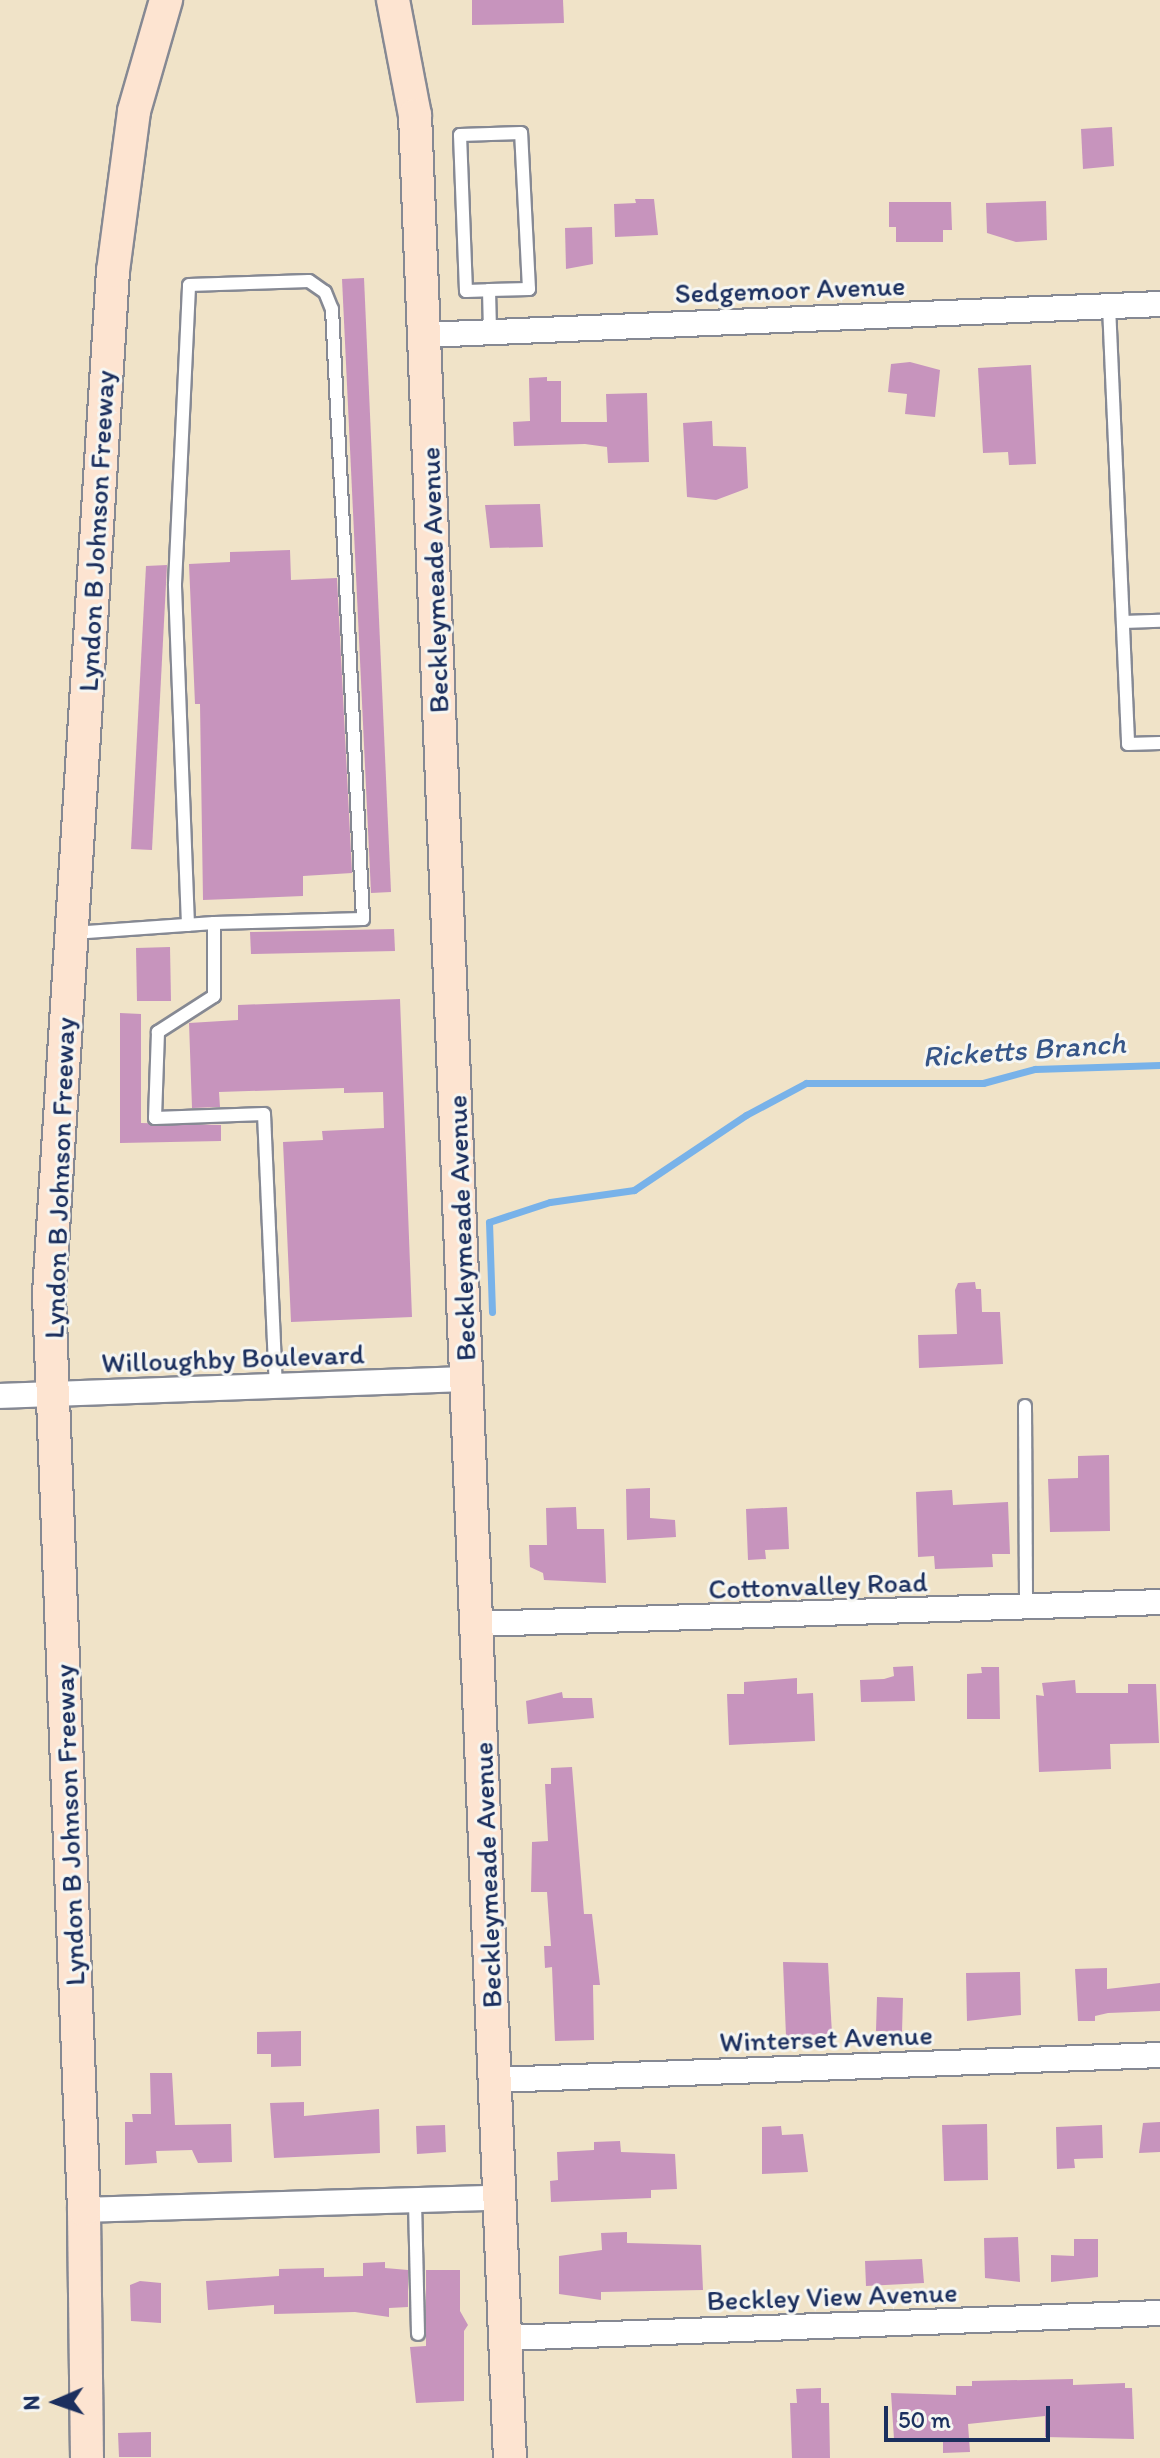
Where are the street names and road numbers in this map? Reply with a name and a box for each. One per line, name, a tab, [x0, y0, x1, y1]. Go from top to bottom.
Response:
street label: Sedgemoor Avenue	[675, 268, 905, 310]
street label: Lyndon B Johnson Freeway	[71, 369, 121, 693]
street label: Beckleymeade Avenue	[413, 446, 455, 714]
street label: Lyndon B Johnson Freeway	[37, 1016, 81, 1340]
street label: Beckleymeade Avenue	[440, 1094, 482, 1362]
street label: Willoughby Boulevard	[101, 1337, 365, 1379]
street label: Cottonvalley Road	[708, 1564, 928, 1606]
street label: Lyndon B Johnson Freeway	[47, 1663, 91, 1987]
street label: Beckleymeade Avenue	[466, 1741, 508, 2009]
street label: Winterset Avenue	[719, 2018, 933, 2058]
street label: Beckley View Avenue	[707, 2275, 957, 2317]

